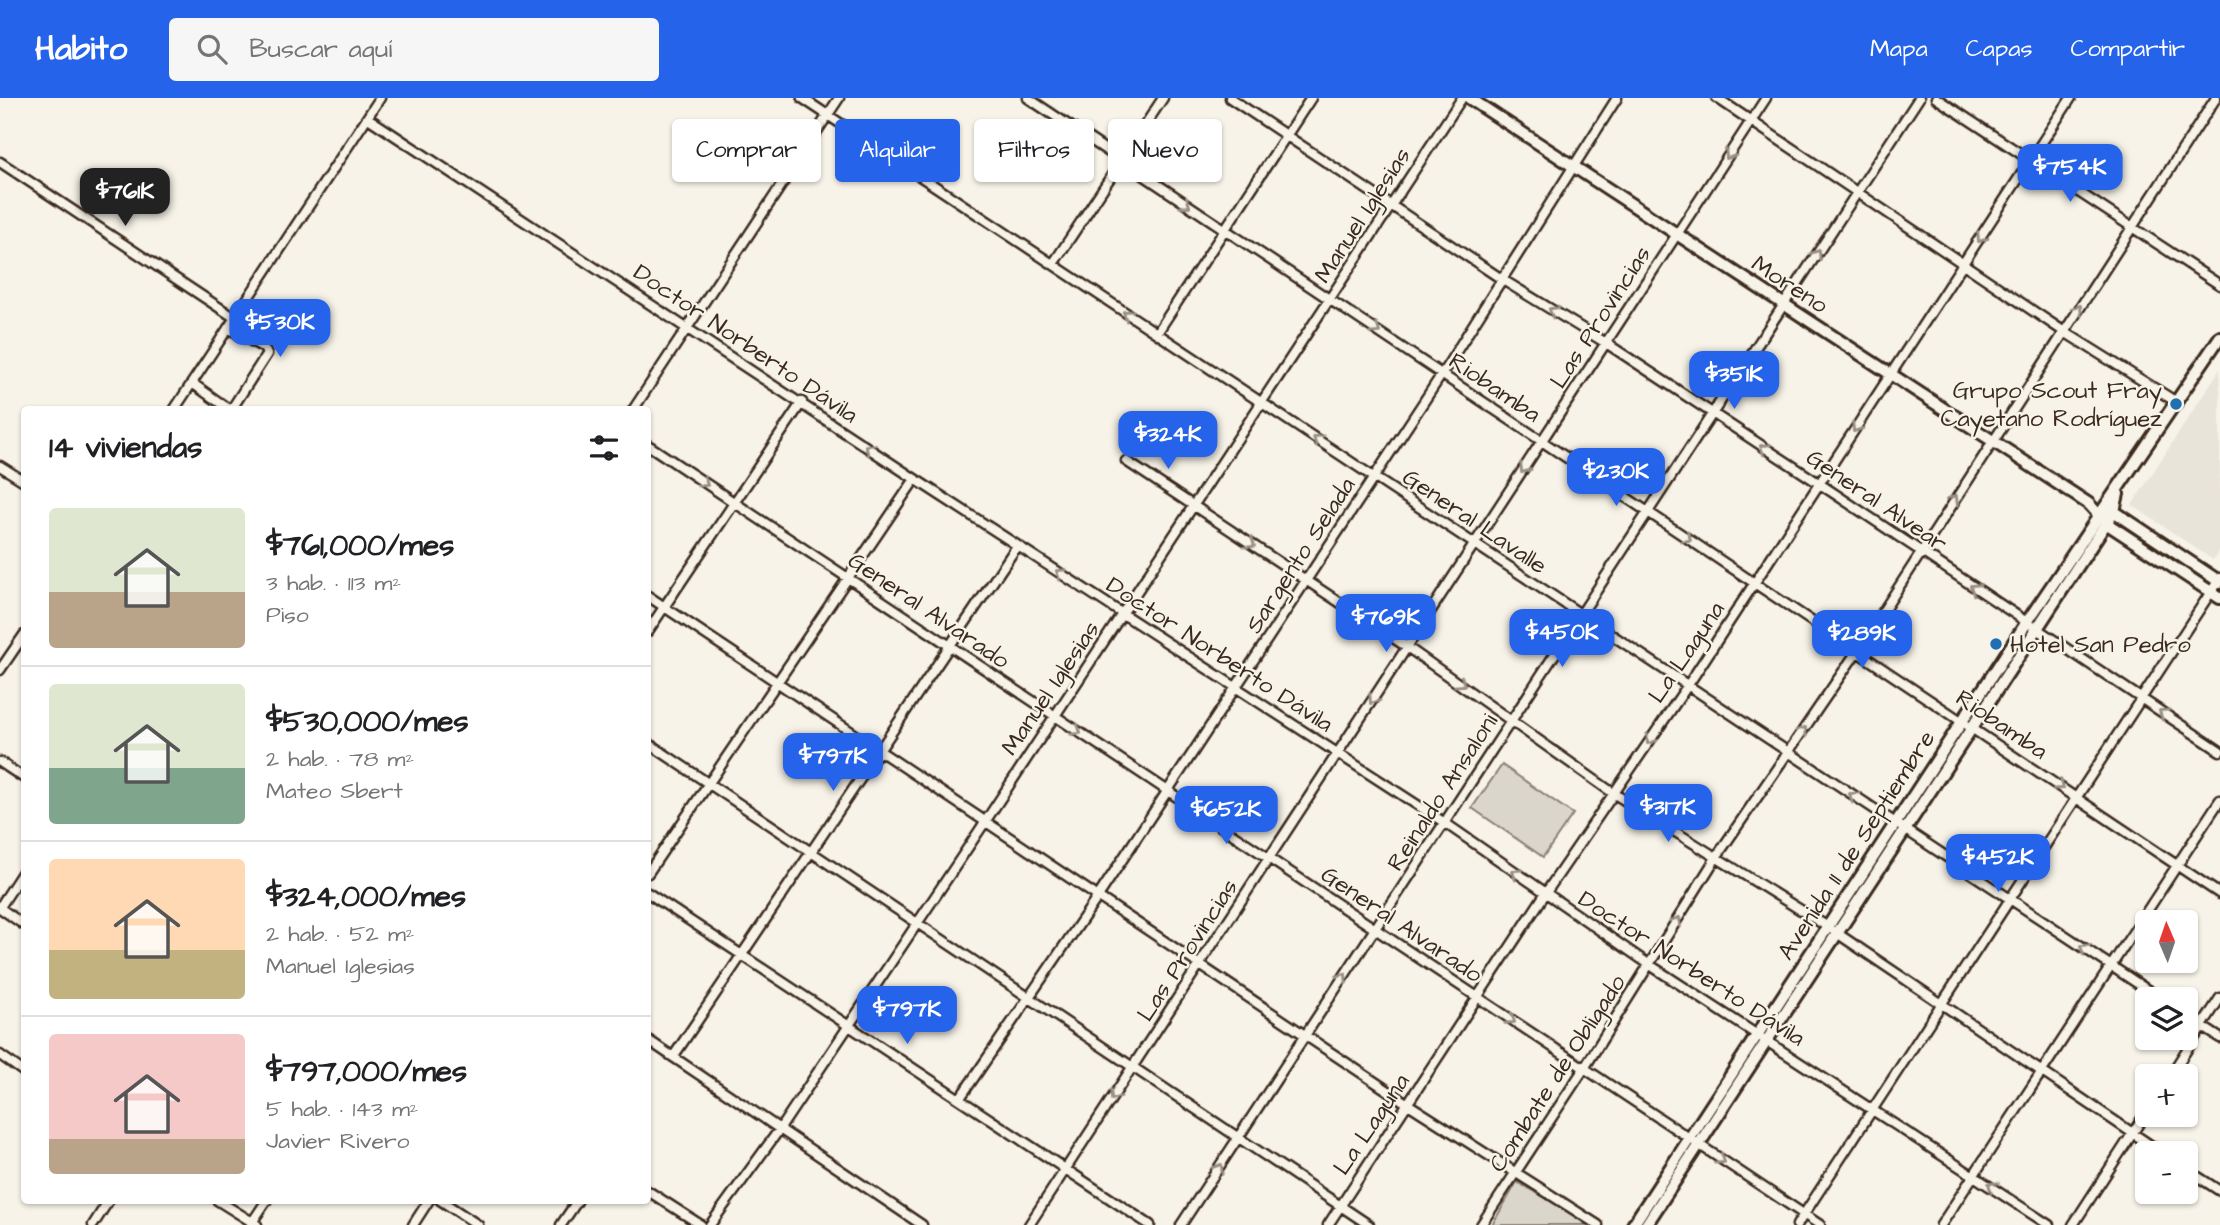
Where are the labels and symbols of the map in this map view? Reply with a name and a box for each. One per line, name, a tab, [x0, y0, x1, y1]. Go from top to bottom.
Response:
street label: Manuel Iglesias	[1306, 141, 1420, 290]
pin: $754K	[2021, 144, 2119, 204]
one-way arrow	[1725, 147, 1737, 160]
pin: $761K	[76, 169, 174, 228]
one-way arrow	[1179, 196, 1192, 209]
one-way arrow	[1976, 230, 1989, 243]
street label: Las Provincias	[1542, 240, 1660, 395]
street label: Moreno	[1745, 247, 1835, 323]
one-way arrow	[1808, 249, 1821, 262]
street label: Doctor Norberto Dávila	[626, 256, 865, 432]
pin: $530K	[231, 300, 329, 359]
one-way arrow	[2070, 303, 2083, 316]
one-way arrow	[1547, 306, 1560, 319]
one-way arrow	[1122, 309, 1135, 322]
one-way arrow	[1368, 322, 1381, 335]
street label: Riobamba	[1442, 345, 1547, 431]
pin: $351K	[1685, 352, 1783, 411]
place label: Grupo Scout Fray Cayetano Rodríguez	[1940, 374, 2162, 437]
marker: Grupo Scout Fray Cayetano Rodríguez	[2168, 396, 2184, 412]
pin: $324K	[1119, 412, 1217, 471]
one-way arrow	[1852, 420, 1865, 433]
one-way arrow	[1311, 435, 1324, 448]
street label: General Alvear	[1799, 441, 1954, 561]
one-way arrow	[864, 443, 877, 456]
one-way arrow	[1759, 443, 1772, 456]
pin: $230K	[1567, 448, 1665, 508]
street label: General Lavalle	[1396, 461, 1553, 583]
one-way arrow	[1519, 461, 1532, 474]
street label: Sargento Selada	[1238, 471, 1365, 641]
one-way arrow	[696, 475, 709, 487]
one-way arrow	[1945, 494, 1958, 507]
one-way arrow	[1679, 530, 1692, 542]
one-way arrow	[1243, 535, 1256, 548]
street label: General Alvarado	[841, 544, 1016, 678]
one-way arrow	[1054, 568, 1067, 581]
street label: Doctor Norberto Dávila	[1099, 569, 1340, 741]
one-way arrow	[1968, 583, 1981, 596]
pin: $769K	[1337, 594, 1435, 654]
street label: La Laguna	[1640, 595, 1734, 711]
pin: $450K	[1513, 610, 1611, 669]
pin: $289K	[1813, 610, 1911, 670]
street label: Manuel Iglesias	[993, 615, 1109, 763]
place label: Hotel San Pedro	[2010, 628, 2191, 662]
marker: Hotel San Pedro	[1988, 636, 2004, 652]
one-way arrow	[1453, 675, 1466, 688]
street label: Riobamba	[1949, 682, 2054, 768]
one-way arrow	[1368, 692, 1381, 705]
street label: Reinaldo Ansaloni	[1379, 707, 1507, 878]
one-way arrow	[2158, 708, 2171, 721]
one-way arrow	[1069, 723, 1082, 735]
street label: Avenida 11 de Septiembre	[1770, 724, 1944, 967]
one-way arrow	[1795, 726, 1807, 739]
one-way arrow	[1646, 732, 1658, 745]
pin: $797K	[784, 734, 882, 793]
one-way arrow	[2052, 778, 2065, 790]
pin: $317K	[1619, 784, 1717, 844]
pin: $652K	[1177, 786, 1275, 846]
one-way arrow	[1848, 792, 1861, 804]
pin: $452K	[1949, 834, 2047, 894]
street label: General Alvarado	[1314, 858, 1489, 992]
one-way arrow	[1511, 869, 1524, 881]
street label: Las Provincias	[1129, 873, 1247, 1028]
street label: Doctor Norberto Dávila	[1571, 883, 1812, 1055]
north arrow	[2135, 910, 2198, 973]
one-way arrow	[1669, 915, 1682, 928]
one-way arrow	[2079, 944, 2092, 956]
street label: Combate de Obligado	[1481, 968, 1636, 1180]
one-way arrow	[1335, 972, 1348, 985]
pin: $797K	[858, 986, 956, 1046]
one-way arrow	[1504, 1011, 1517, 1024]
street label: La Laguna	[1325, 1067, 1419, 1183]
one-way arrow	[1109, 1088, 1122, 1101]
one-way arrow	[1713, 1152, 1726, 1164]
one-way arrow	[1210, 1163, 1223, 1176]
one-way arrow	[1987, 1182, 2000, 1194]

